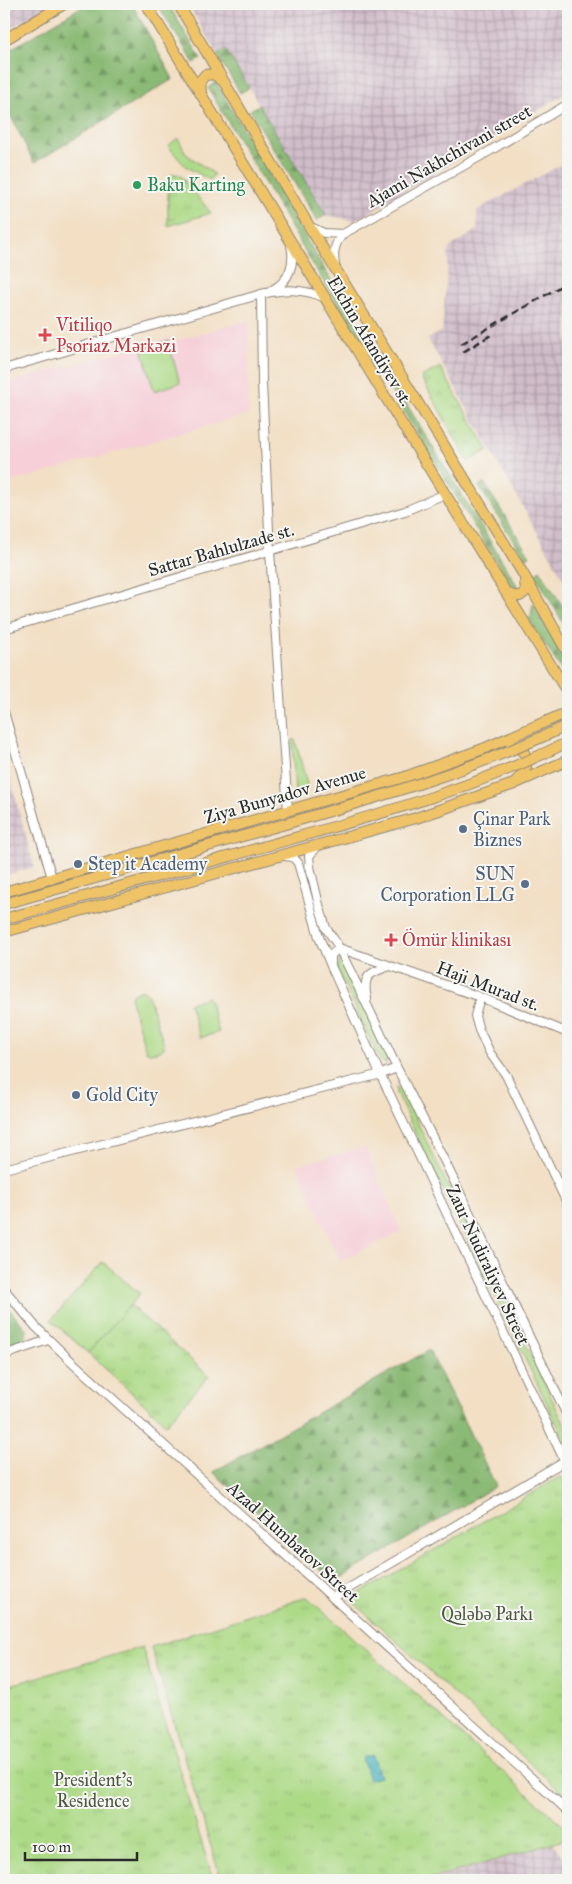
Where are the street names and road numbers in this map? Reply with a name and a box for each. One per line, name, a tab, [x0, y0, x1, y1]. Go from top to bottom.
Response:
street label: Ajami Nakhchivani street	[362, 99, 536, 213]
street label: Elchin Afandiyev st.	[322, 272, 418, 410]
street label: Sattar Bahlulzade st.	[146, 519, 296, 581]
street label: Ziya Bunyadov Avenue	[202, 761, 368, 829]
street label: Haji Murad st.	[433, 956, 543, 1016]
street label: Zaur Nudiraliyev Street	[441, 1181, 535, 1349]
street label: Azad Humbatov Street	[222, 1476, 364, 1607]

